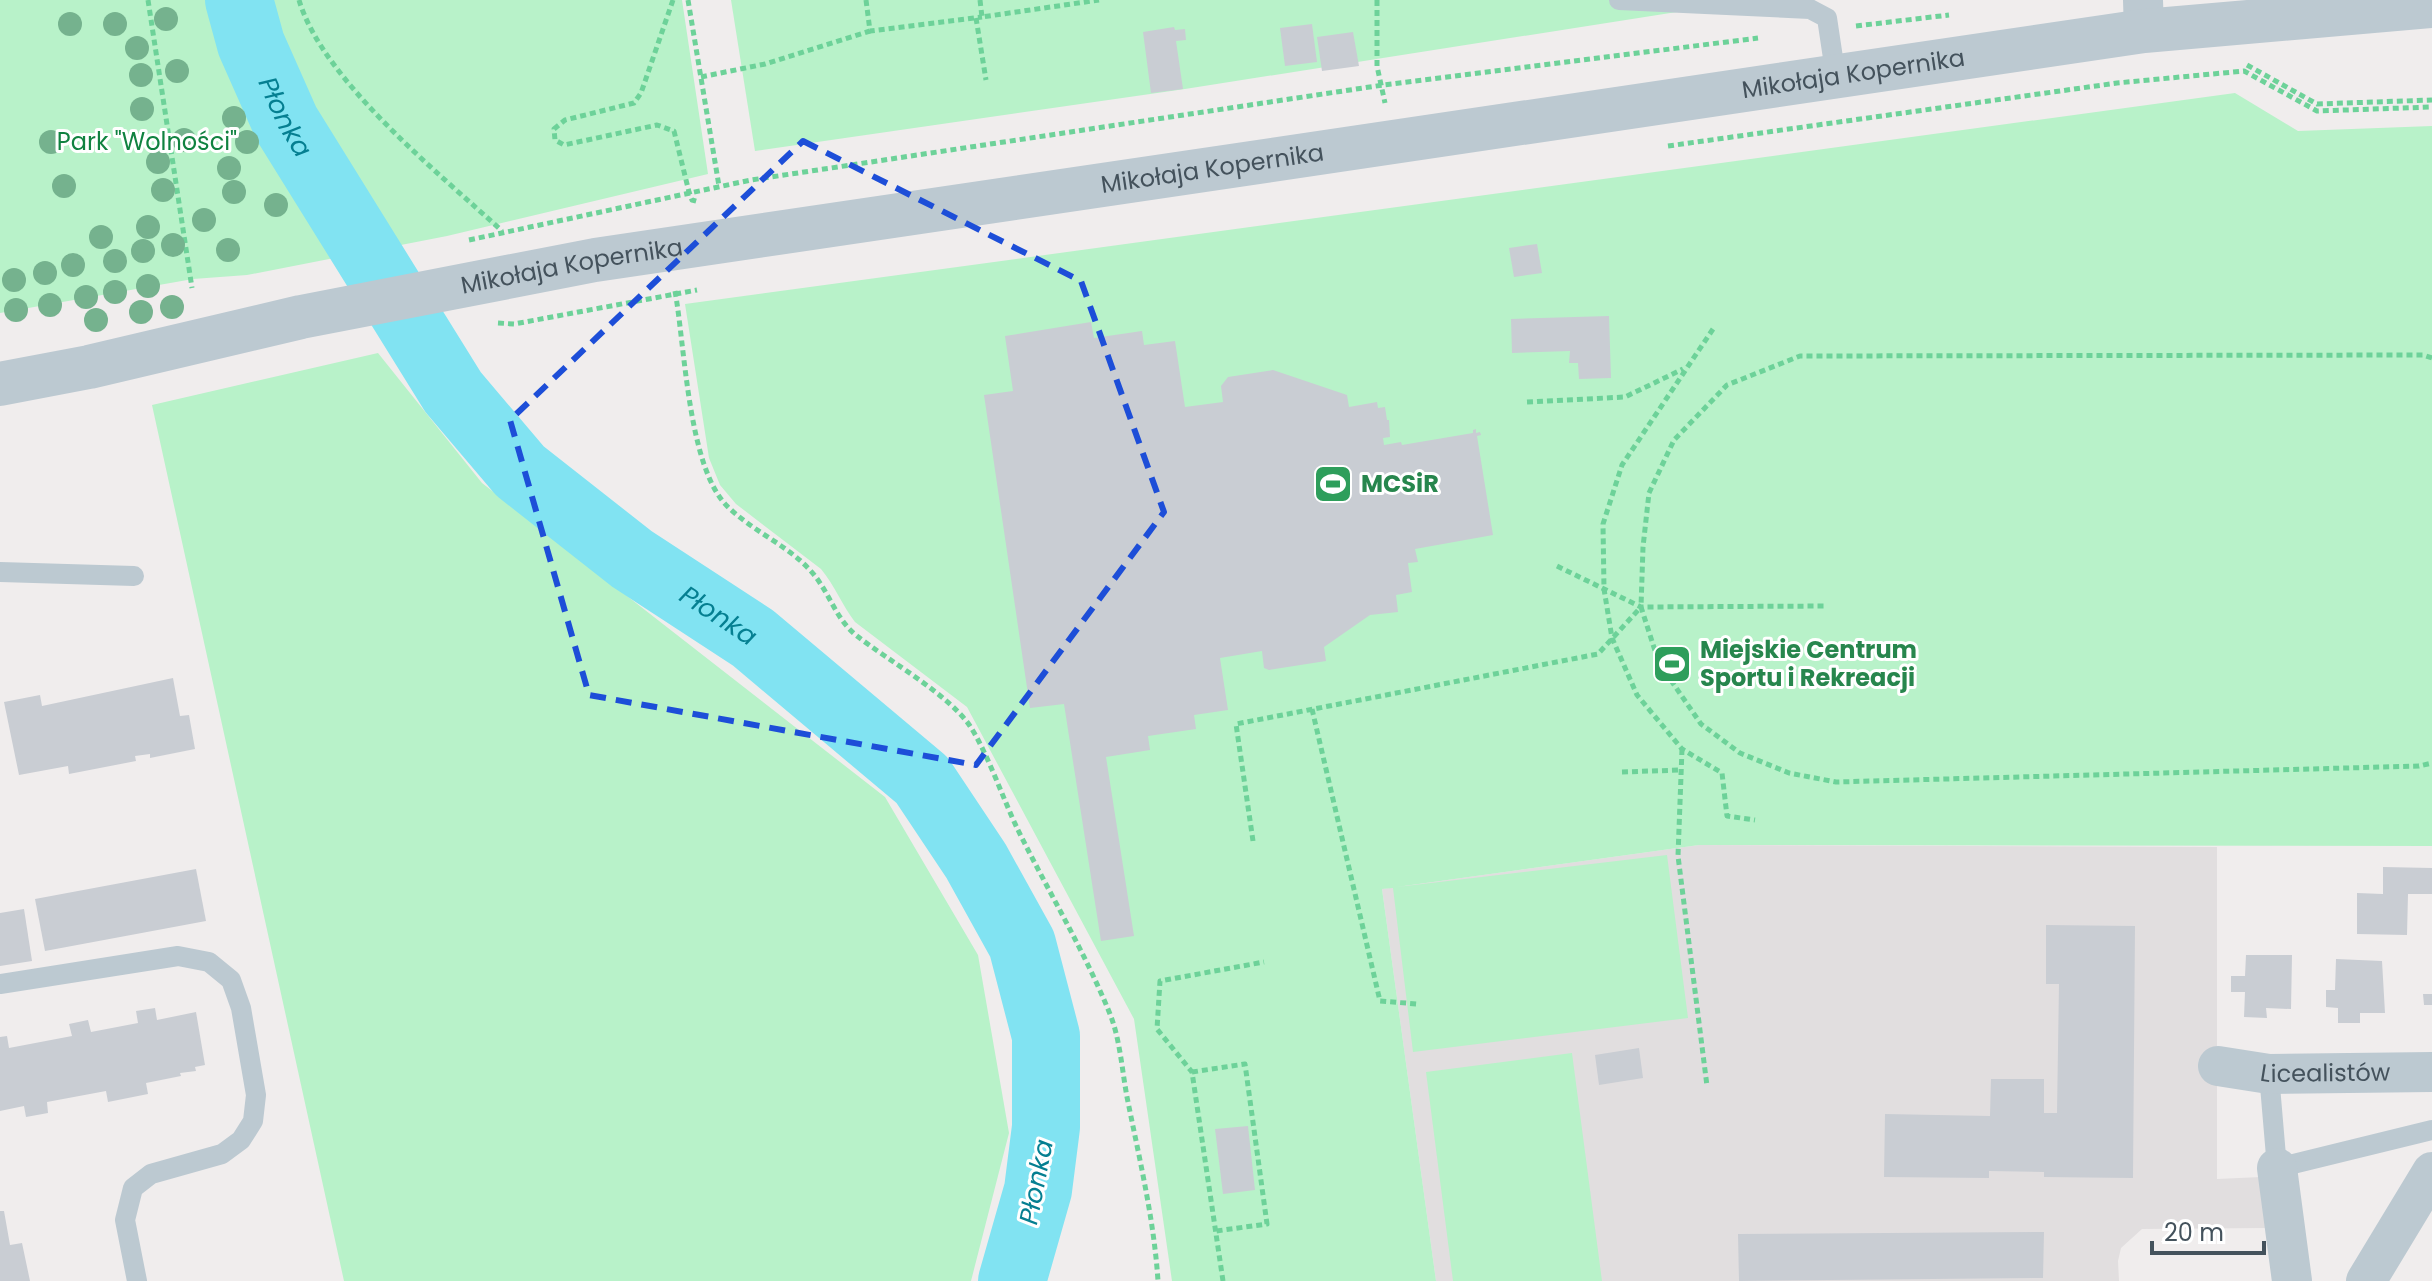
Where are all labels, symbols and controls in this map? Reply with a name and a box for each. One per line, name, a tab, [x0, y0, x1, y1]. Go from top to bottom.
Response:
street label: Mikołaja Kopernika	[1740, 41, 1967, 106]
water label: Płonka	[250, 71, 321, 164]
park label: Park "Wolności"	[57, 125, 237, 158]
street label: Mikołaja Kopernika	[1099, 135, 1326, 201]
street label: Mikołaja Kopernika	[458, 230, 685, 302]
sports icon: MCSiR	[1312, 463, 1354, 505]
place label: MCSiR	[1361, 467, 1439, 500]
water label: Płonka	[673, 577, 764, 654]
place label: Miejskie Centrum Sportu i Rekreacji	[1700, 633, 1917, 694]
sports icon: Miejskie Centrum Sportu i Rekreacji	[1651, 643, 1693, 685]
street label: Licealistów	[2258, 1056, 2391, 1090]
water label: Płonka	[1010, 1136, 1062, 1228]
scale bar	[2152, 1205, 2264, 1255]
text: 20 m	[2164, 1216, 2224, 1249]

